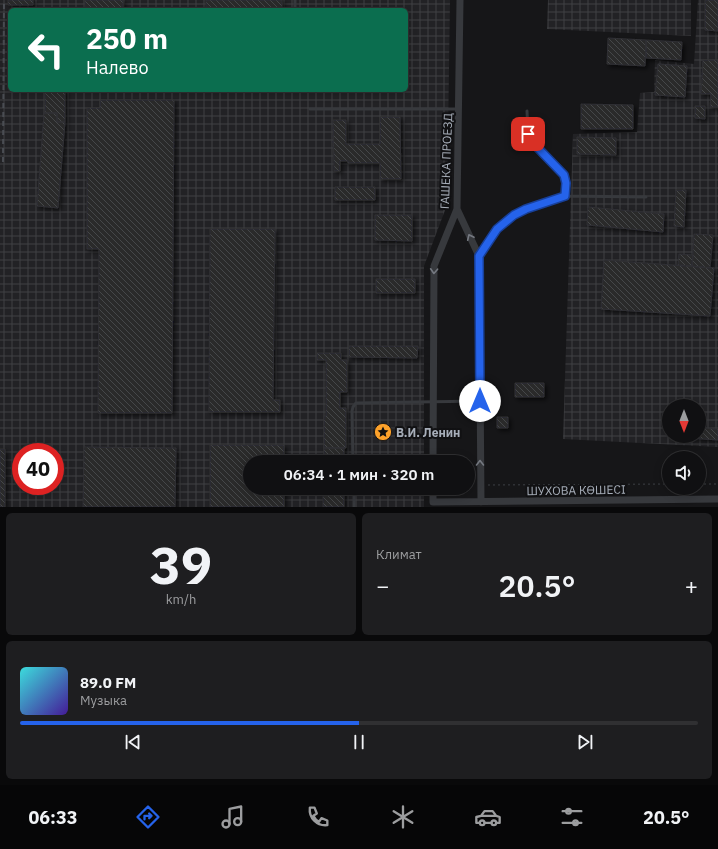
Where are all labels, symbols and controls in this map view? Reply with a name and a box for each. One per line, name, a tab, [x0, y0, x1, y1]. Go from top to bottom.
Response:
text: 250 m	[86, 20, 168, 57]
icon: left	[20, 24, 72, 76]
text: Налево	[86, 56, 149, 79]
street label: ГАШЕКА ПРОЕЗД	[437, 112, 455, 209]
pin	[511, 117, 545, 151]
icon: arrive	[517, 123, 539, 145]
one-way arrow	[467, 233, 475, 241]
one-way arrow	[430, 268, 439, 274]
position arrow	[459, 380, 501, 422]
north arrow	[662, 399, 706, 443]
map controls	[662, 399, 706, 495]
place icon: В.И. Ленин	[373, 422, 393, 442]
place label: В.И. Ленин	[396, 425, 460, 440]
speed limit sign: 40	[12, 443, 64, 495]
button: sound	[662, 451, 706, 495]
one-way arrow	[476, 460, 484, 466]
text: 06:34 · 1 мин · 320 m	[284, 465, 434, 484]
street label: ШУХОВА КӨШЕСІ	[526, 482, 626, 498]
text: 39	[150, 531, 212, 598]
text: Климат	[376, 546, 422, 563]
text: 20.5°	[498, 566, 576, 605]
text: −	[376, 571, 389, 600]
text: +	[685, 571, 698, 600]
text: km/h	[166, 591, 196, 608]
text: 89.0 FM	[80, 673, 136, 692]
text: Музыка	[80, 692, 127, 709]
icon: previous	[122, 731, 144, 753]
icon: pause	[348, 731, 370, 753]
icon: next	[574, 731, 596, 753]
icon: directions	[134, 803, 162, 831]
icon: music	[219, 803, 247, 831]
icon: phone	[304, 803, 332, 831]
icon: climate	[389, 803, 417, 831]
icon: car	[474, 803, 502, 831]
icon: filters	[558, 803, 586, 831]
text: 06:33	[28, 806, 78, 829]
text: 20.5°	[643, 806, 690, 829]

